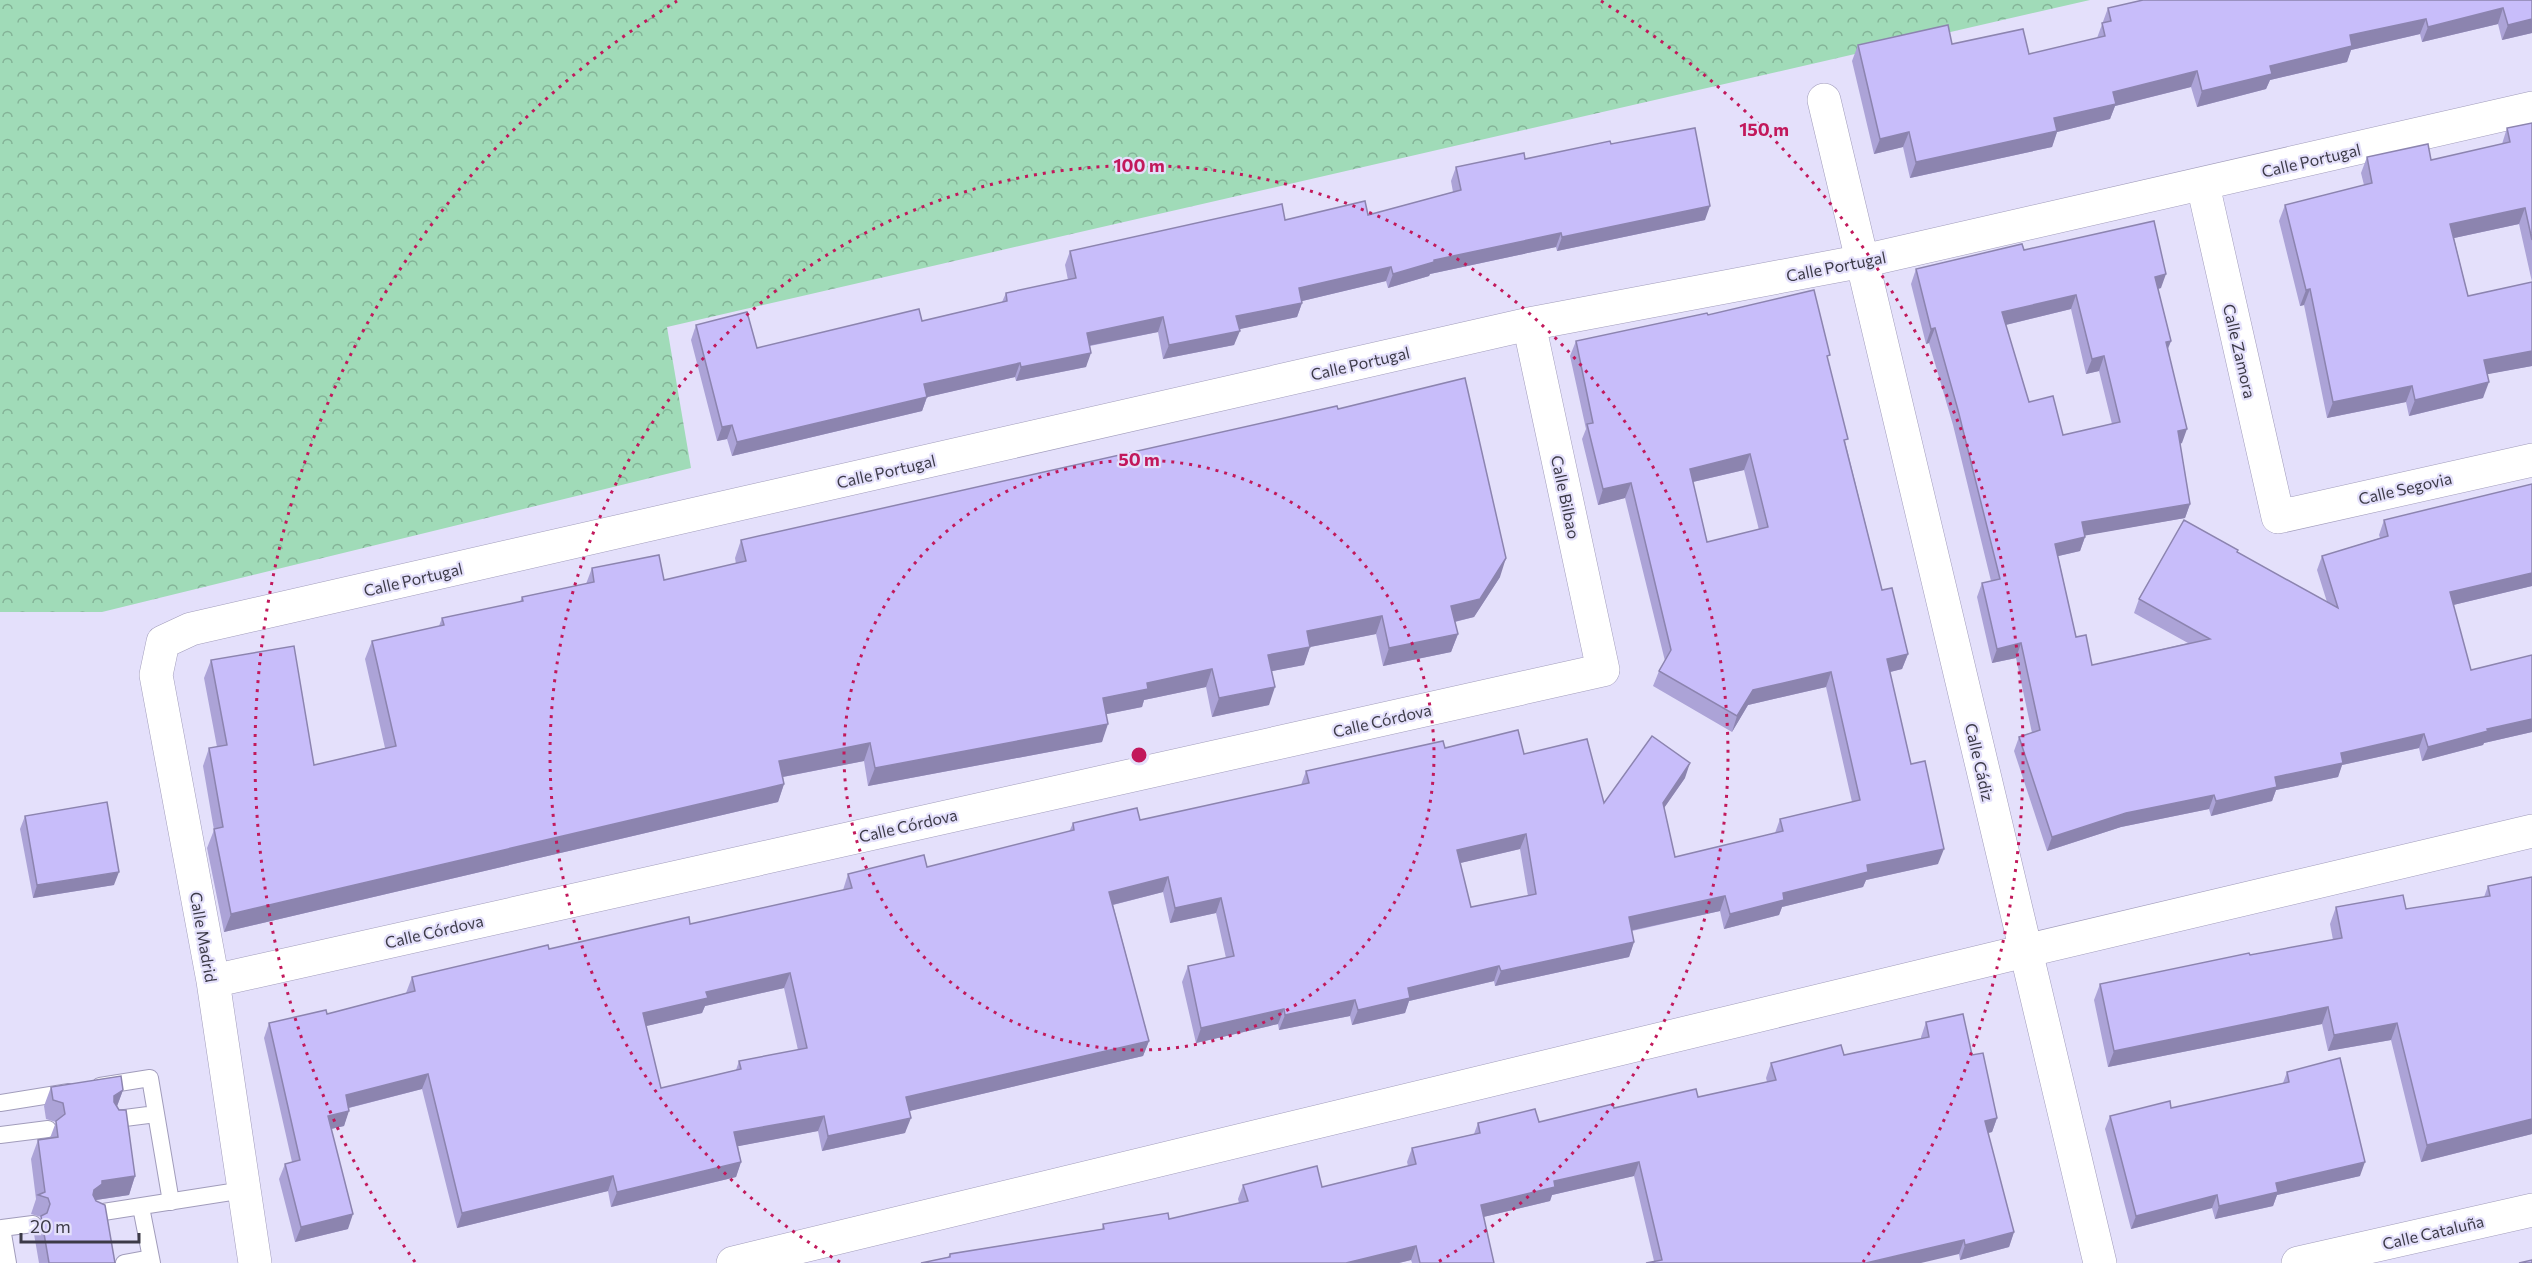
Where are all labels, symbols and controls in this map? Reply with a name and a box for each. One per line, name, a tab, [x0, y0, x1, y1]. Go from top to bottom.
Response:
text: 150 m	[1739, 118, 1789, 140]
street label: Calle Portugal	[2260, 139, 2362, 181]
text: 100 m	[1113, 154, 1165, 176]
street label: Calle Portugal	[1785, 247, 1887, 285]
street label: Calle Zamora	[2220, 302, 2260, 400]
street label: Calle Portugal	[1309, 342, 1411, 384]
text: 50 m	[1118, 448, 1160, 470]
street label: Calle Portugal	[835, 450, 937, 492]
street label: Calle Bilbao	[1548, 454, 1584, 540]
street label: Calle Segovia	[2356, 468, 2454, 508]
street label: Calle Portugal	[362, 558, 464, 600]
street label: Calle Córdova	[1331, 699, 1433, 741]
street label: Calle Cádiz	[1962, 721, 1998, 803]
centre of rings	[1129, 745, 1149, 765]
street label: Calle Córdova	[857, 804, 959, 846]
street label: Calle Madrid	[187, 890, 221, 984]
street label: Calle Córdova	[383, 910, 485, 952]
scale bar	[21, 1206, 140, 1244]
street label: Calle Cataluña	[2380, 1211, 2486, 1253]
text: 20 m	[30, 1215, 71, 1237]

